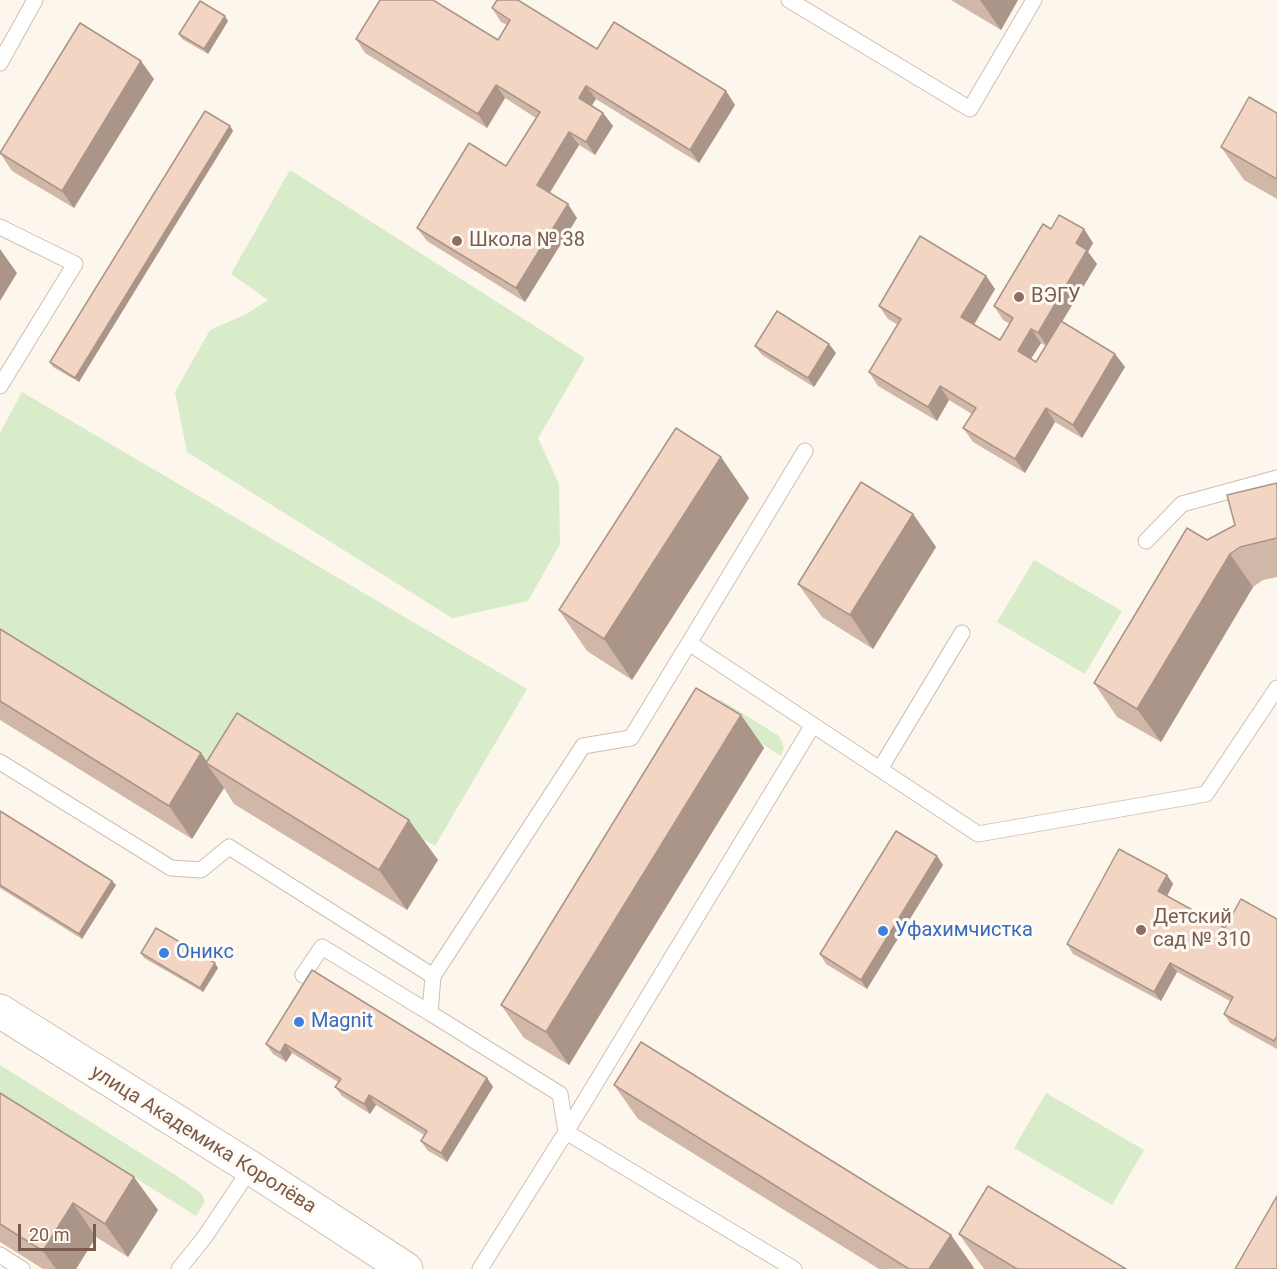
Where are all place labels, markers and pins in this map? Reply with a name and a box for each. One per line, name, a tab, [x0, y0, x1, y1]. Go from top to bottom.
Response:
place label: Школа № 38	[469, 229, 585, 253]
marker: Школа № 38	[450, 234, 464, 248]
place label: ВЭГУ	[1031, 285, 1081, 309]
marker: ВЭГУ	[1012, 290, 1026, 304]
place label: Детский сад № 310	[1153, 906, 1251, 953]
place label: Уфахимчистка	[895, 919, 1033, 943]
marker: Детский сад № 310	[1134, 923, 1148, 937]
marker: Уфахимчистка	[876, 924, 890, 938]
place label: Оникс	[176, 941, 234, 965]
marker: Оникс	[157, 946, 171, 960]
place label: Magnit	[311, 1010, 373, 1034]
marker: Magnit	[292, 1015, 306, 1029]

